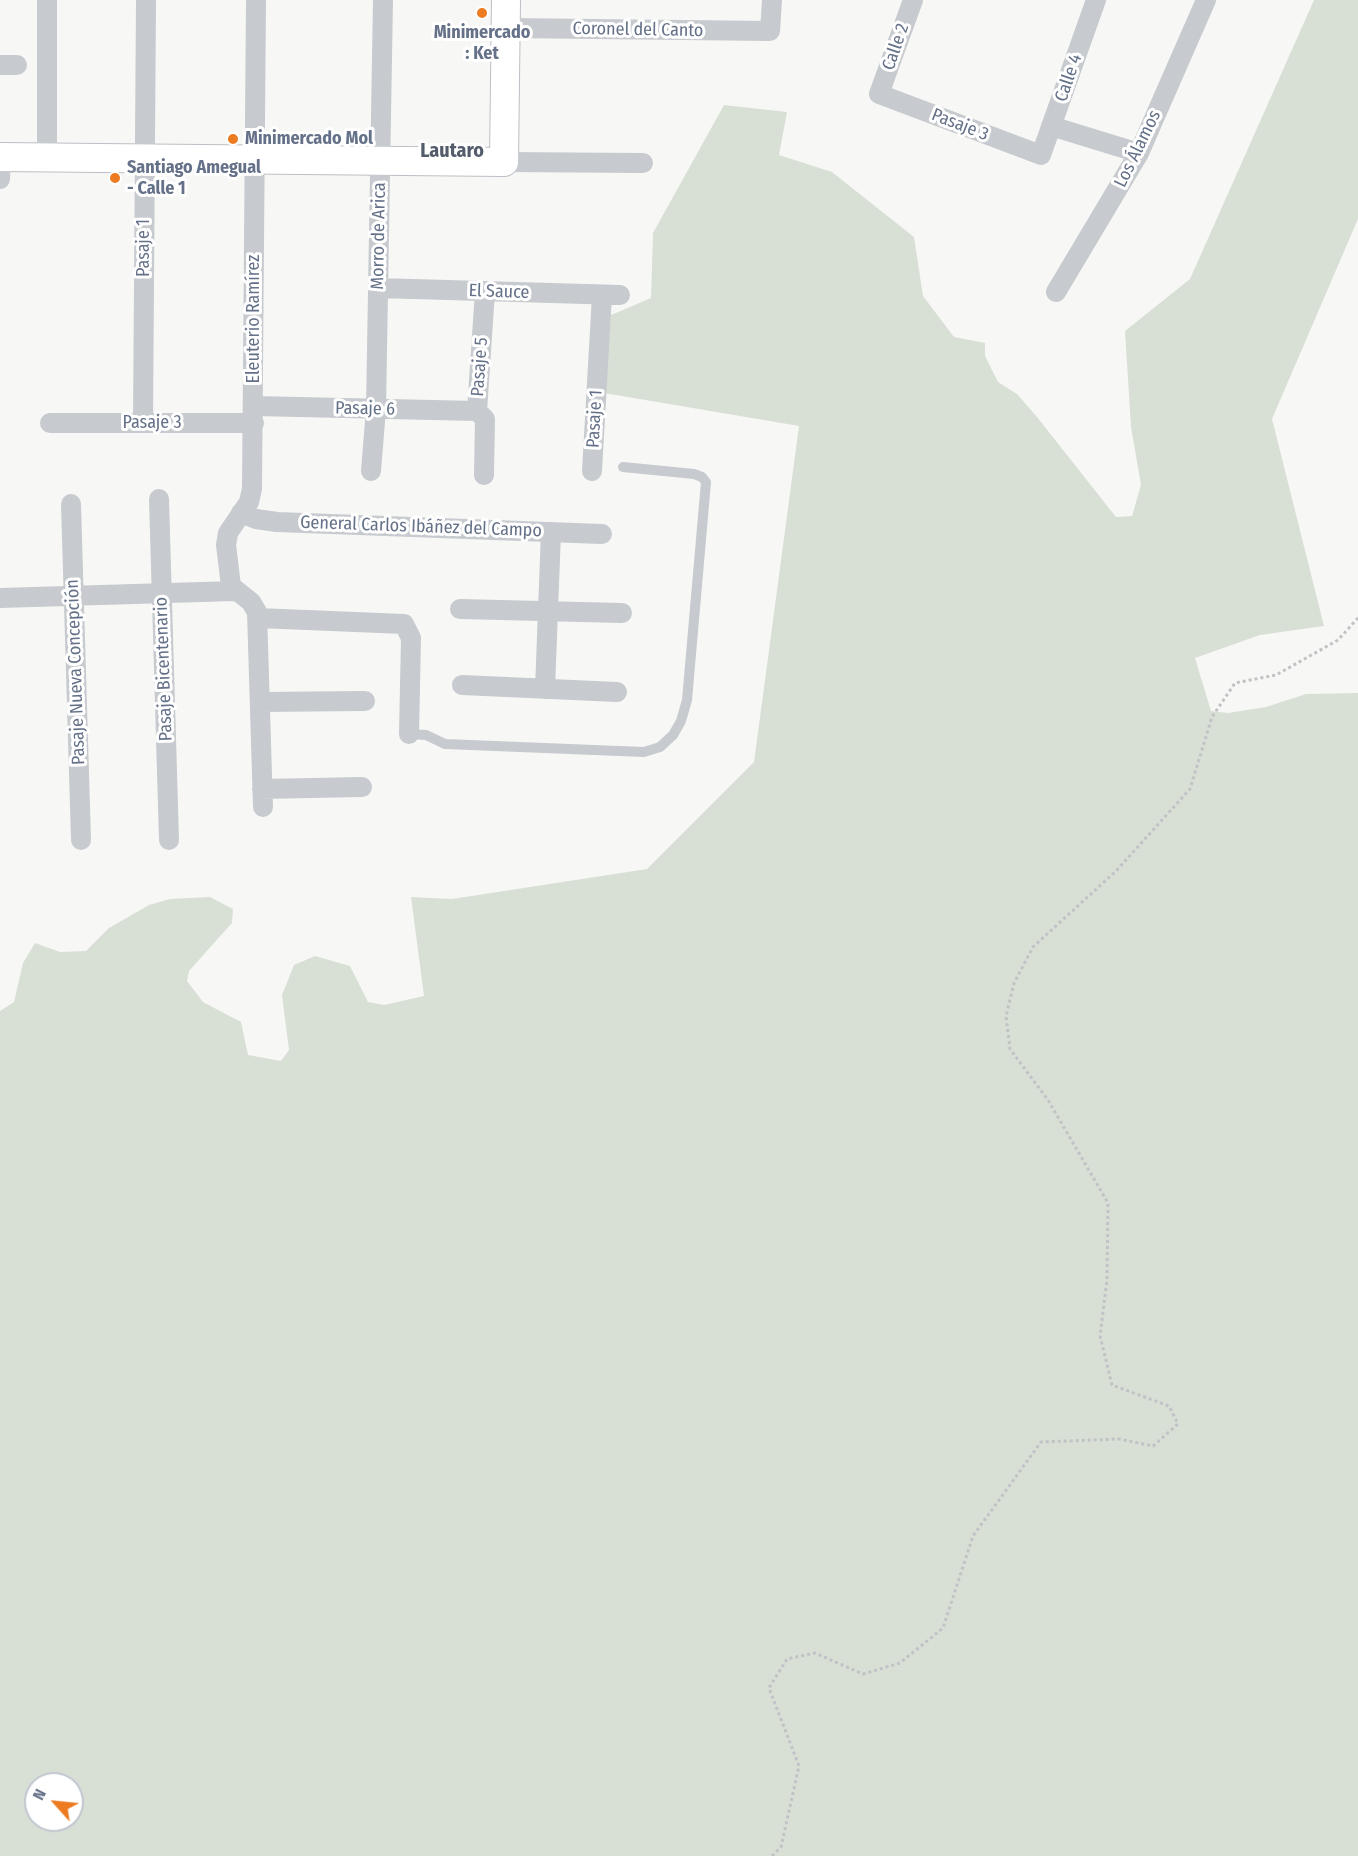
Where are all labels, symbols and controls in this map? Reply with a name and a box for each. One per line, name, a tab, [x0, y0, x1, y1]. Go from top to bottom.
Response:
marker: Minimercado : Ket	[475, 6, 489, 20]
street label: Coronel del Canto	[572, 18, 704, 42]
street label: Calle 2	[878, 21, 914, 73]
place label: Minimercado : Ket	[434, 22, 530, 64]
street label: Calle 4	[1051, 51, 1087, 105]
street label: Pasaje 3	[929, 104, 991, 146]
street label: Los Álamos	[1110, 107, 1166, 191]
place label: Minimercado Mol	[245, 128, 373, 150]
marker: Minimercado Mol	[226, 132, 240, 146]
district label: Lautaro	[420, 139, 484, 163]
place label: Santiago Amegual - Calle 1	[127, 157, 261, 200]
marker: Santiago Amegual - Calle 1	[108, 171, 122, 185]
street label: Morro de Arica	[367, 182, 391, 290]
street label: Pasaje 1	[133, 219, 155, 277]
street label: Eleuterio Ramírez	[243, 255, 265, 383]
street label: El Sauce	[468, 280, 530, 304]
street label: Pasaje 5	[467, 337, 493, 397]
street label: Pasaje 1	[583, 389, 607, 449]
street label: Pasaje 6	[335, 398, 395, 420]
street label: Pasaje 3	[122, 412, 182, 434]
street label: General Carlos Ibáñez del Campo	[300, 512, 542, 542]
street label: Pasaje Nueva Concepción	[62, 579, 90, 765]
street label: Pasaje Bicentenario	[151, 597, 177, 741]
north arrow	[24, 1772, 84, 1832]
text: N	[29, 1786, 50, 1803]

